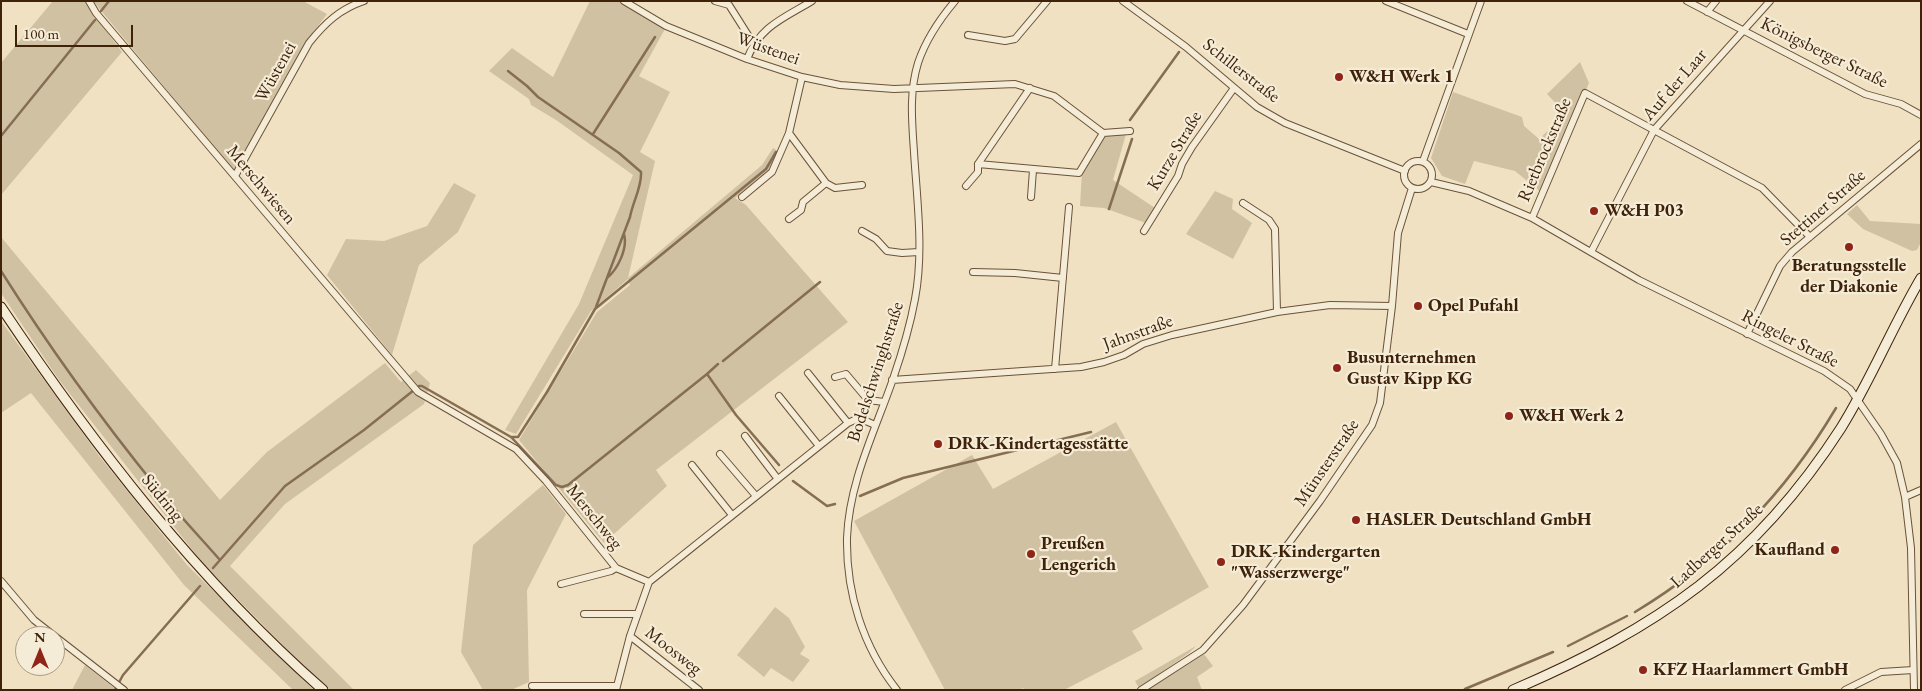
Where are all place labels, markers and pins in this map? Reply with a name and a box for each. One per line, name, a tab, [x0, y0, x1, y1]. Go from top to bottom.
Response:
place label: W&H Werk 1	[1349, 66, 1454, 88]
marker: W&H Werk 1	[1333, 71, 1345, 83]
place label: W&H P03	[1604, 200, 1684, 222]
marker: W&H P03	[1588, 205, 1600, 217]
marker: Beratungsstelle der Diakonie	[1843, 241, 1855, 253]
place label: Beratungsstelle der Diakonie	[1792, 255, 1906, 298]
place label: Opel Pufahl	[1428, 295, 1519, 317]
marker: Opel Pufahl	[1412, 300, 1424, 312]
place label: Busunternehmen Gustav Kipp KG	[1347, 347, 1476, 389]
marker: Busunternehmen Gustav Kipp KG	[1331, 362, 1343, 374]
place label: W&H Werk 2	[1519, 405, 1624, 427]
marker: W&H Werk 2	[1503, 410, 1515, 422]
place label: DRK-Kindertagesstätte	[948, 433, 1128, 455]
marker: DRK-Kindertagesstätte	[932, 438, 944, 450]
place label: HASLER Deutschland GmbH	[1366, 509, 1591, 531]
marker: HASLER Deutschland GmbH	[1350, 514, 1362, 526]
place label: Preußen Lengerich	[1041, 533, 1116, 576]
place label: Kaufland	[1755, 539, 1825, 561]
place label: DRK-Kindergarten "Wasserzwerge"	[1231, 541, 1381, 584]
marker: Kaufland	[1829, 544, 1841, 556]
marker: Preußen Lengerich	[1025, 548, 1037, 560]
marker: DRK-Kindergarten "Wasserzwerge"	[1215, 556, 1227, 568]
place label: KFZ Haarlammert GmbH	[1653, 659, 1848, 681]
marker: KFZ Haarlammert GmbH	[1637, 664, 1649, 676]

